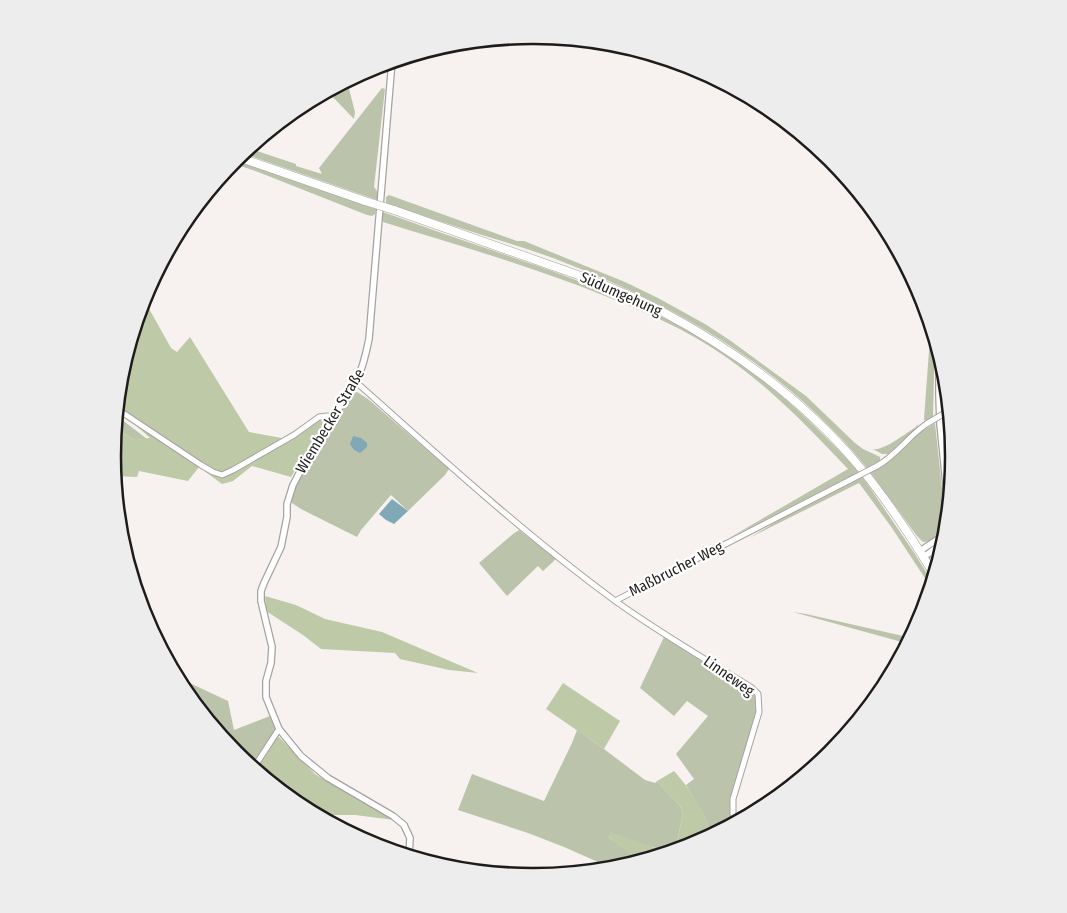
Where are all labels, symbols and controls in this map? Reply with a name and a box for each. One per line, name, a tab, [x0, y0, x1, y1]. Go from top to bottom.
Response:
street label: Südumgehung	[577, 268, 665, 320]
street label: Wiembecker Straße	[292, 365, 368, 477]
street label: Maßbrucher Weg	[626, 538, 726, 600]
street label: Linneweg	[700, 652, 758, 700]

